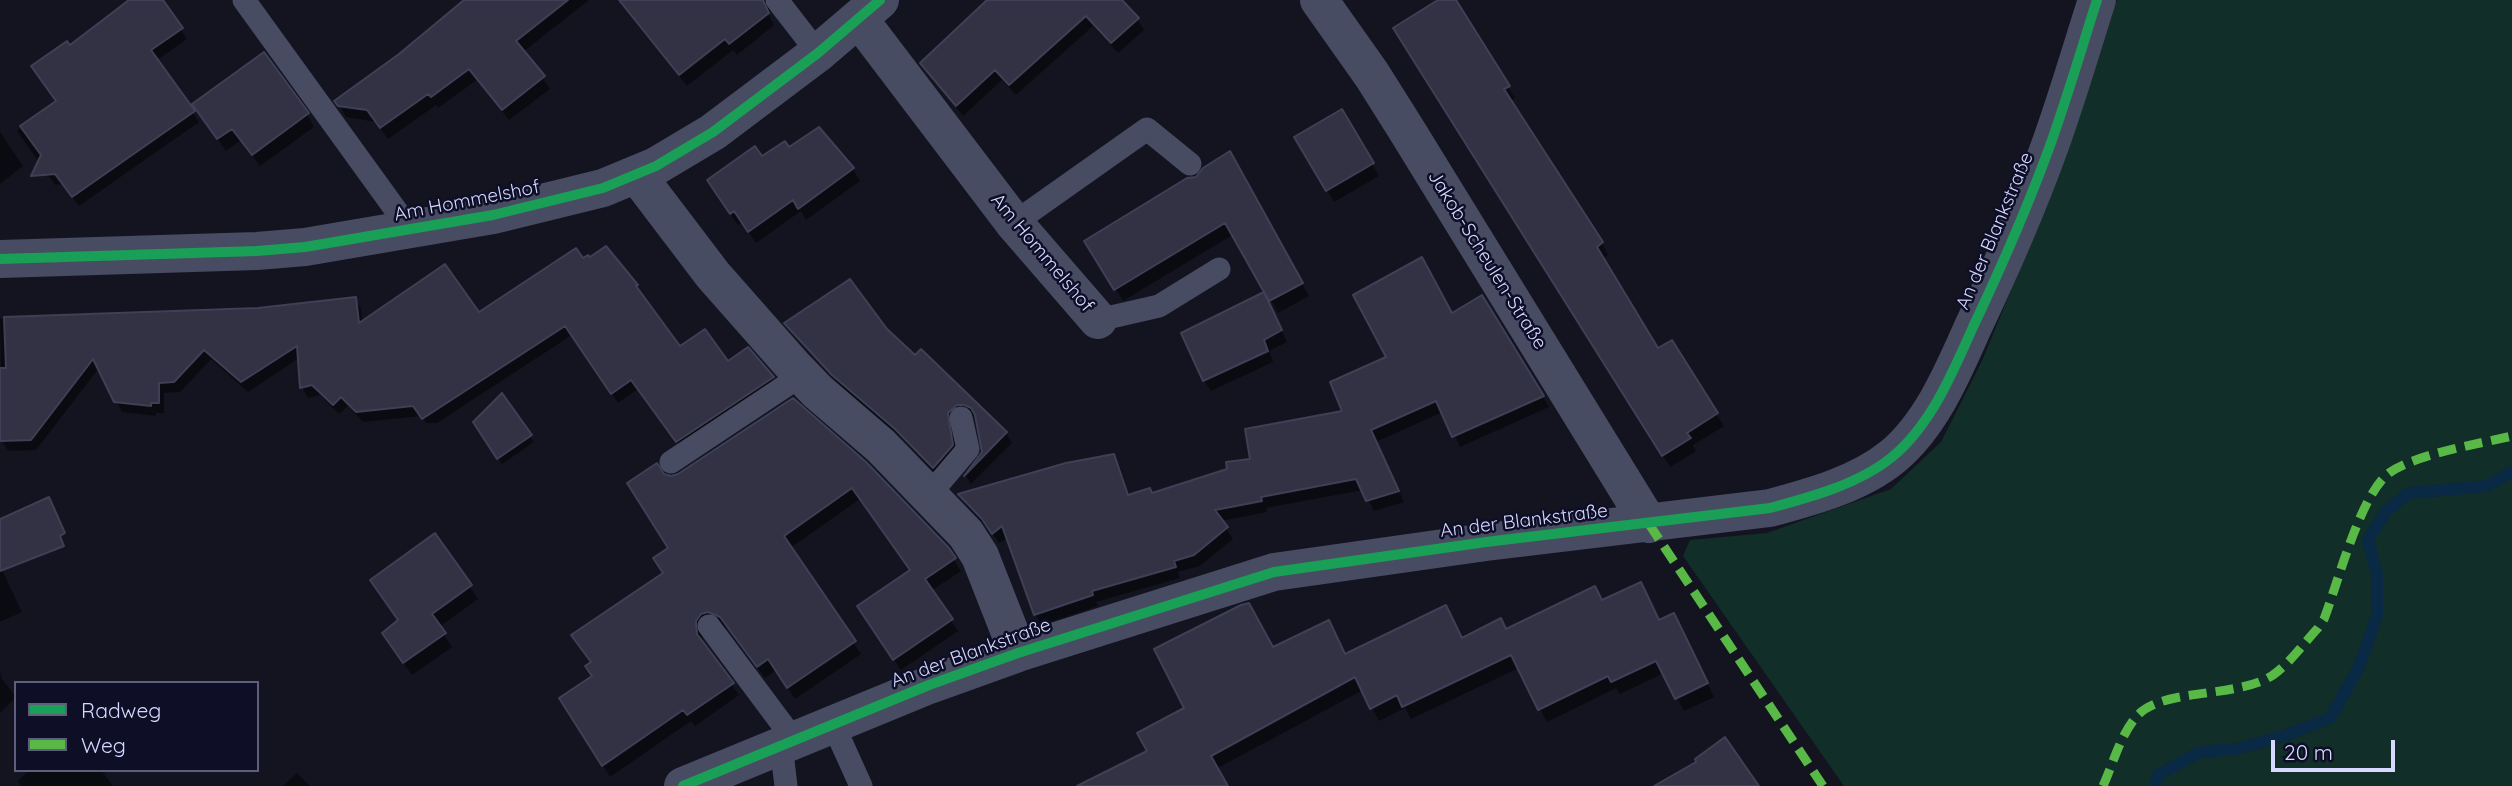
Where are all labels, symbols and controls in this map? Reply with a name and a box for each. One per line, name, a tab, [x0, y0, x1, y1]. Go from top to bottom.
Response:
street label: An der Blankstraße	[1952, 149, 2038, 313]
street label: Jakob-Scheulen-Straße	[1423, 166, 1551, 354]
street label: Am Hommelshof	[392, 176, 542, 226]
street label: Am Hommelshof	[986, 189, 1098, 317]
street label: An der Blankstraße	[1439, 499, 1609, 543]
street label: An der Blankstraße	[888, 613, 1054, 693]
legend	[14, 681, 259, 772]
text: Radweg	[81, 697, 161, 723]
scale bar	[2274, 726, 2398, 770]
text: Weg	[81, 732, 126, 758]
text: 20 m	[2284, 739, 2333, 765]

